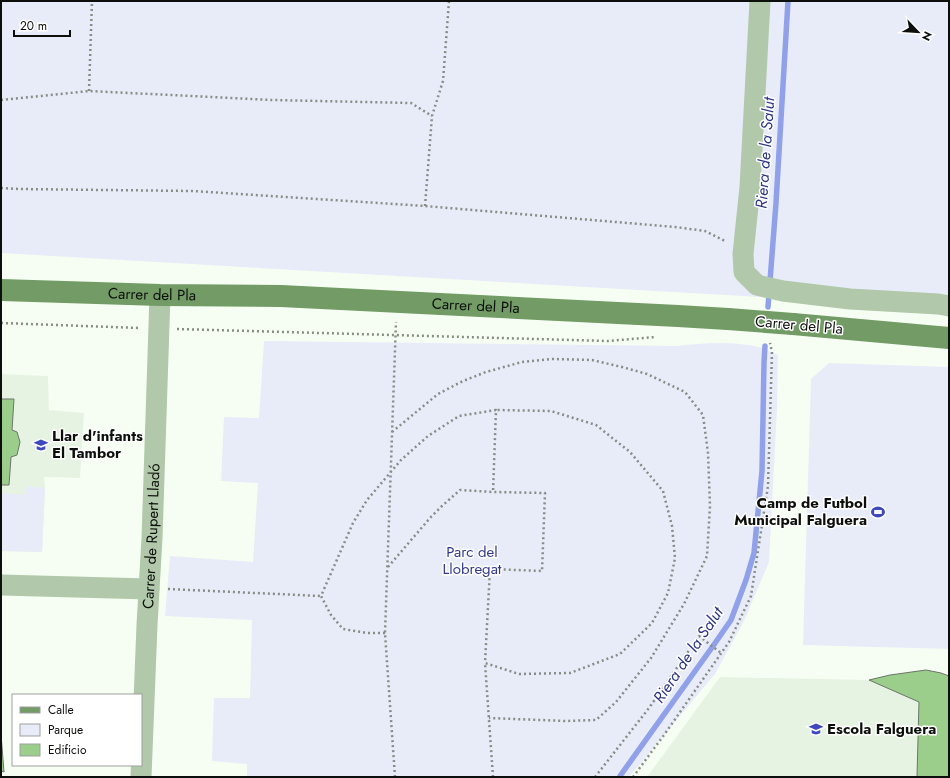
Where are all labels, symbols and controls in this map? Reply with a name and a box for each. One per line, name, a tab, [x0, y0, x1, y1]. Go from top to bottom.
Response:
scale bar	[14, 12, 70, 38]
north arrow	[898, 12, 938, 52]
text: 20 m	[20, 17, 47, 35]
text: N	[918, 29, 936, 44]
water label: Riera de la Salut	[750, 95, 780, 209]
street label: Carrer del Pla	[108, 282, 196, 306]
street label: Carrer del Pla	[431, 293, 520, 319]
street label: Carrer del Pla	[754, 310, 844, 340]
place label: Llar d'infants El Tambor	[52, 425, 143, 464]
school or university icon: Llar d'infants El Tambor	[33, 437, 49, 453]
street label: Carrer de Rupert Lladó	[137, 463, 165, 610]
place label: Camp de Futbol Municipal Falguera	[734, 492, 867, 531]
sports icon: Camp de Futbol Municipal Falguera	[870, 504, 886, 520]
park label: Parc del Llobregat	[443, 541, 502, 580]
water label: Riera de la Salut	[647, 601, 729, 708]
legend	[12, 694, 142, 766]
text: Calle	[48, 701, 74, 719]
place label: Escola Falguera	[827, 718, 936, 740]
text: Parque	[48, 721, 83, 739]
school or university icon: Escola Falguera	[808, 721, 824, 737]
text: Edificio	[48, 741, 87, 759]

